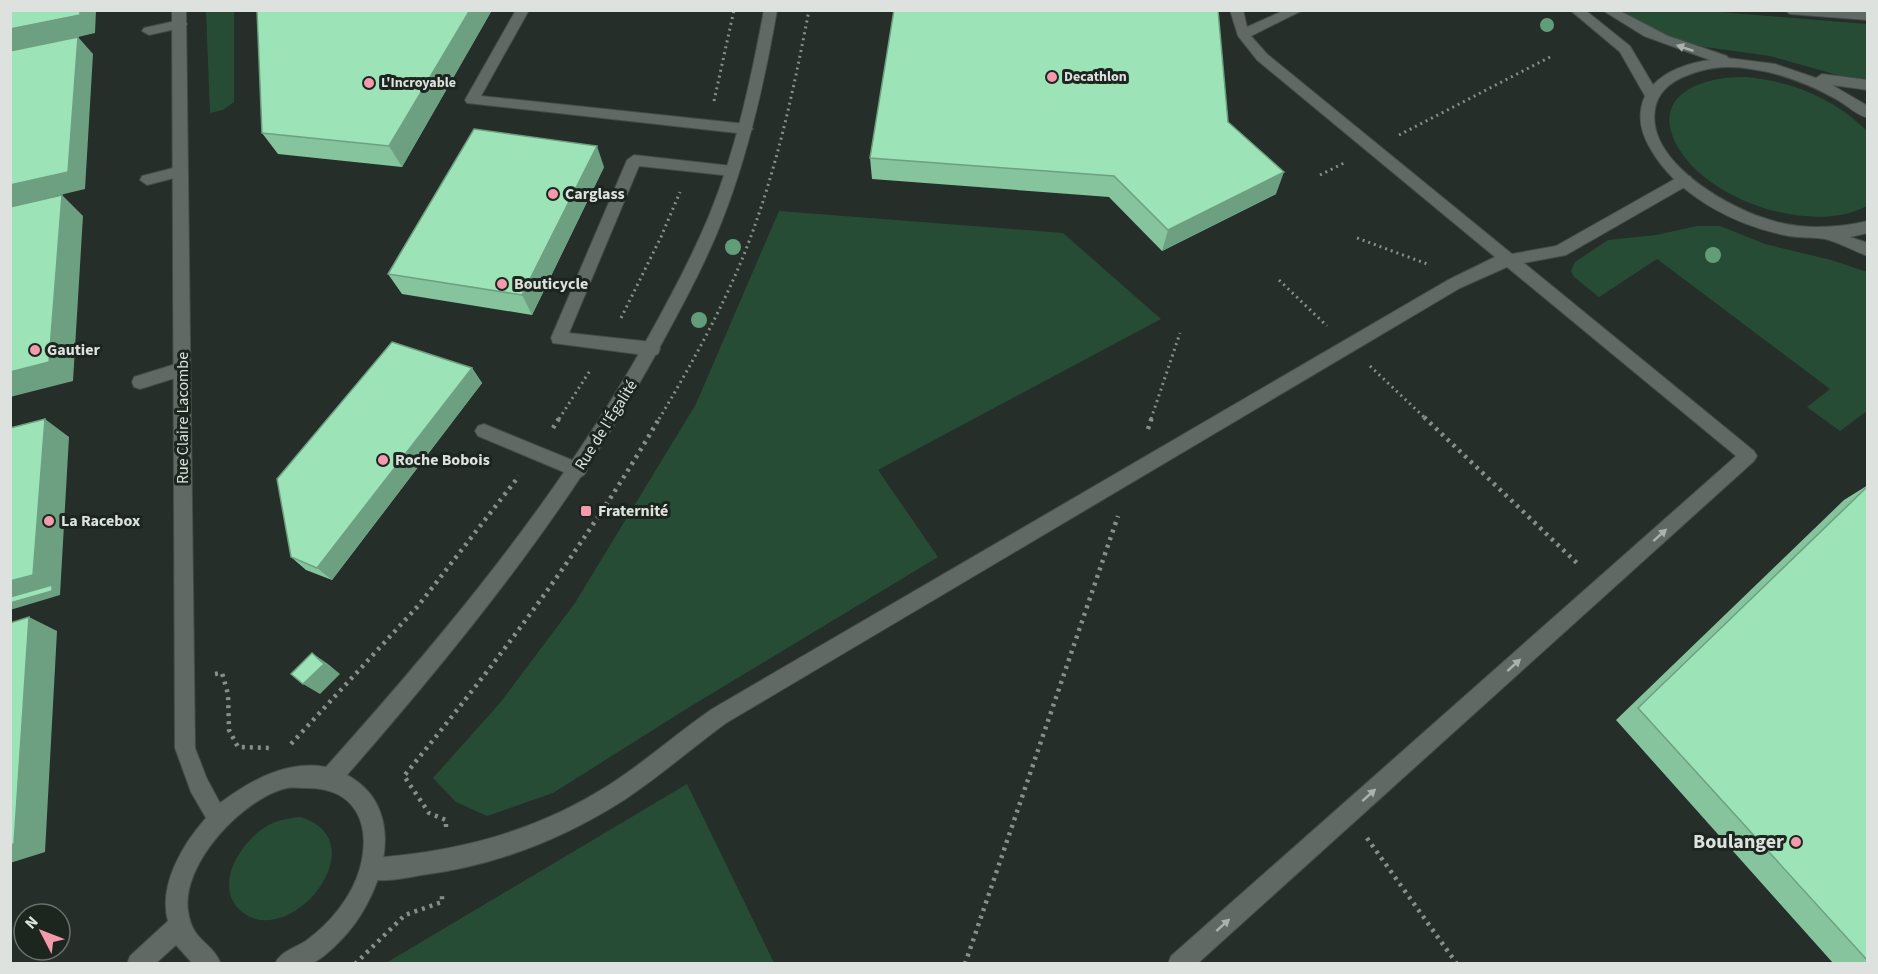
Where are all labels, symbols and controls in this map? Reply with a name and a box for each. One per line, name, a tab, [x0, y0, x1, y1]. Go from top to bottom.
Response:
one-way arrow	[1676, 43, 1694, 52]
place label: Decathlon	[1064, 67, 1127, 87]
marker: Decathlon	[1045, 70, 1059, 84]
place label: L'Incroyable	[381, 73, 456, 93]
marker: L'Incroyable	[362, 76, 376, 90]
place label: Carglass	[565, 183, 625, 205]
marker: Carglass	[546, 187, 560, 201]
place label: Bouticycle	[514, 273, 588, 295]
marker: Bouticycle	[495, 277, 509, 291]
place label: Gautier	[47, 339, 101, 361]
marker: Gautier	[28, 343, 42, 357]
street label: Rue Claire Lacombe	[172, 352, 194, 484]
street label: Rue de l'Égalité	[570, 376, 643, 474]
place label: Roche Bobois	[395, 449, 490, 471]
marker: Roche Bobois	[376, 453, 390, 467]
place label: Fraternité	[598, 500, 668, 522]
marker: Fraternité	[579, 504, 593, 518]
place label: La Racebox	[61, 510, 140, 532]
marker: La Racebox	[42, 514, 56, 528]
one-way arrow	[1652, 528, 1667, 542]
one-way arrow	[1506, 659, 1521, 672]
one-way arrow	[1361, 789, 1376, 802]
place label: Boulanger	[1693, 828, 1784, 856]
marker: Boulanger	[1789, 835, 1803, 849]
north arrow	[12, 902, 72, 962]
text: N	[20, 911, 43, 934]
one-way arrow	[1215, 919, 1230, 932]

